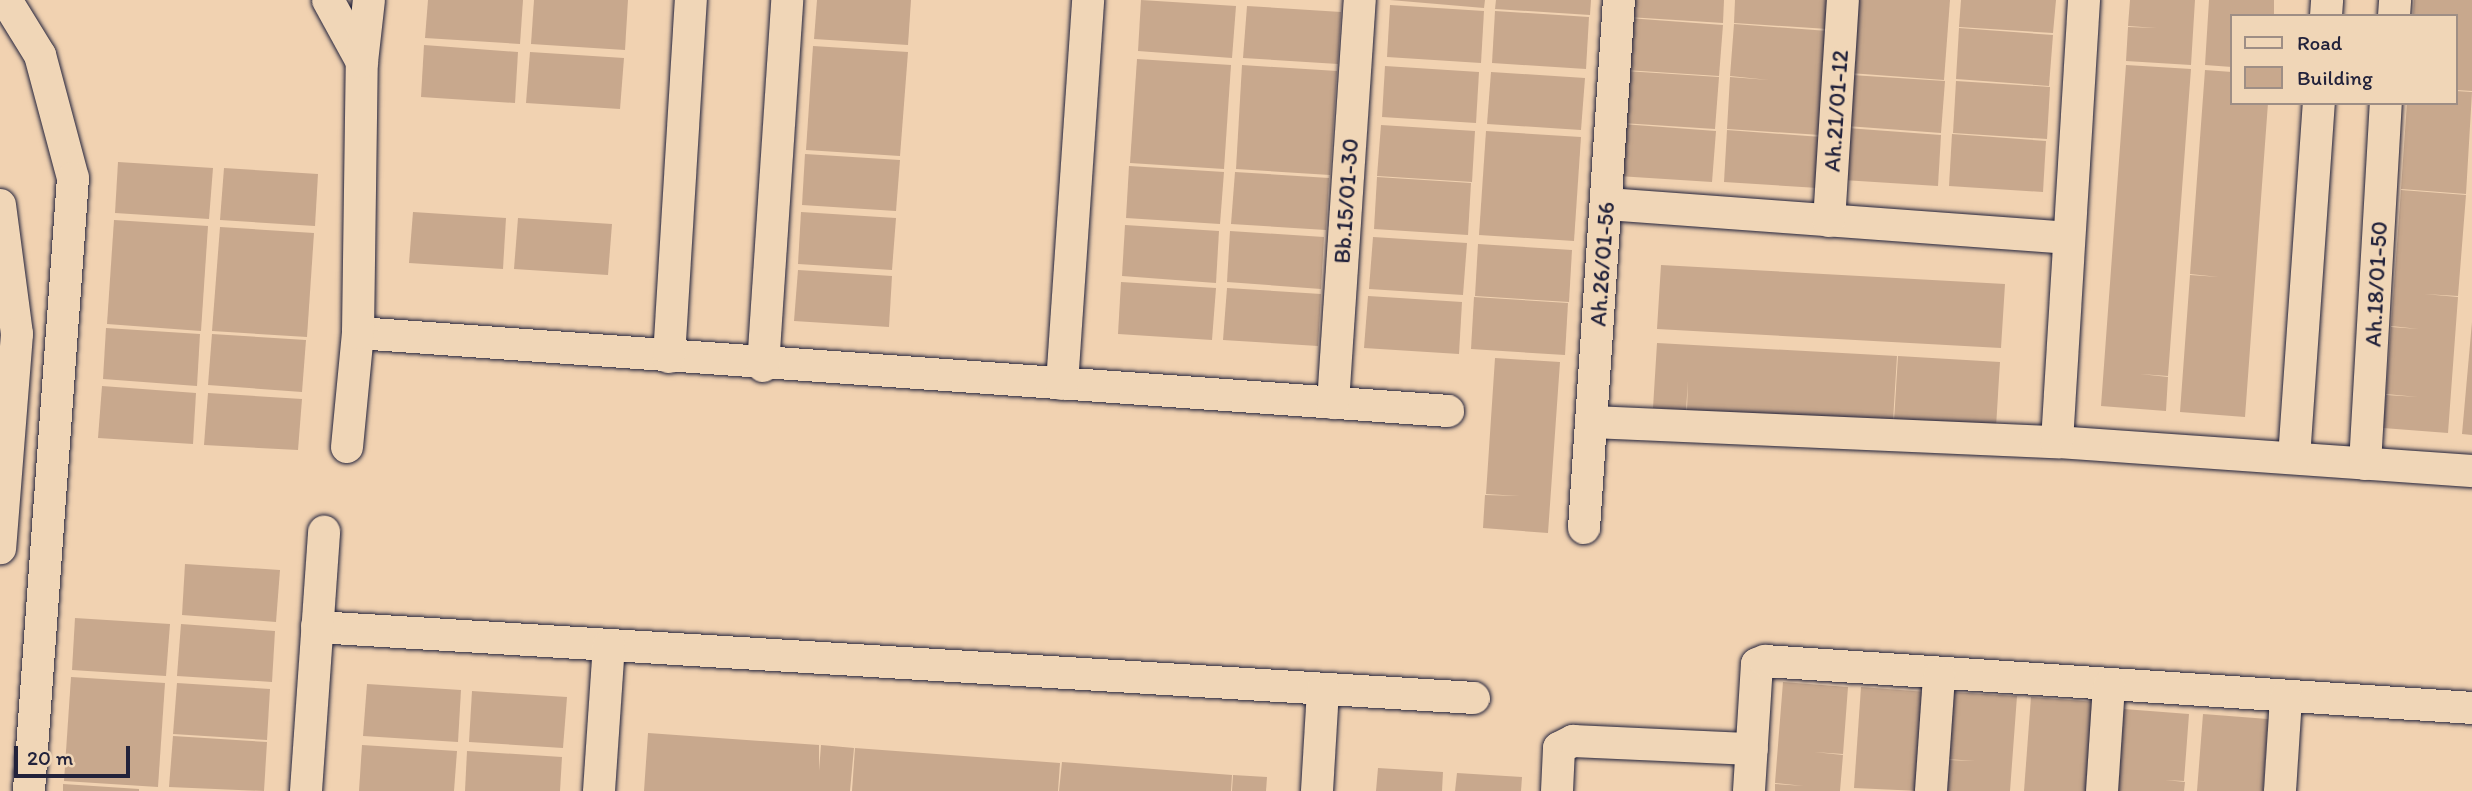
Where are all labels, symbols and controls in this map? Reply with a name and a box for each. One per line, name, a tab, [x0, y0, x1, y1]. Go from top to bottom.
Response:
legend	[2230, 14, 2458, 105]
text: Road	[2297, 30, 2342, 55]
street label: Ah.21/01-12	[1818, 49, 1854, 173]
text: Building	[2297, 65, 2373, 90]
street label: Bb.15/01-30	[1328, 137, 1364, 265]
street label: Ah.26/01-56	[1584, 201, 1620, 327]
street label: Ah.18/01-50	[2359, 220, 2393, 348]
scale bar	[18, 732, 133, 776]
text: 20 m	[27, 745, 73, 770]

